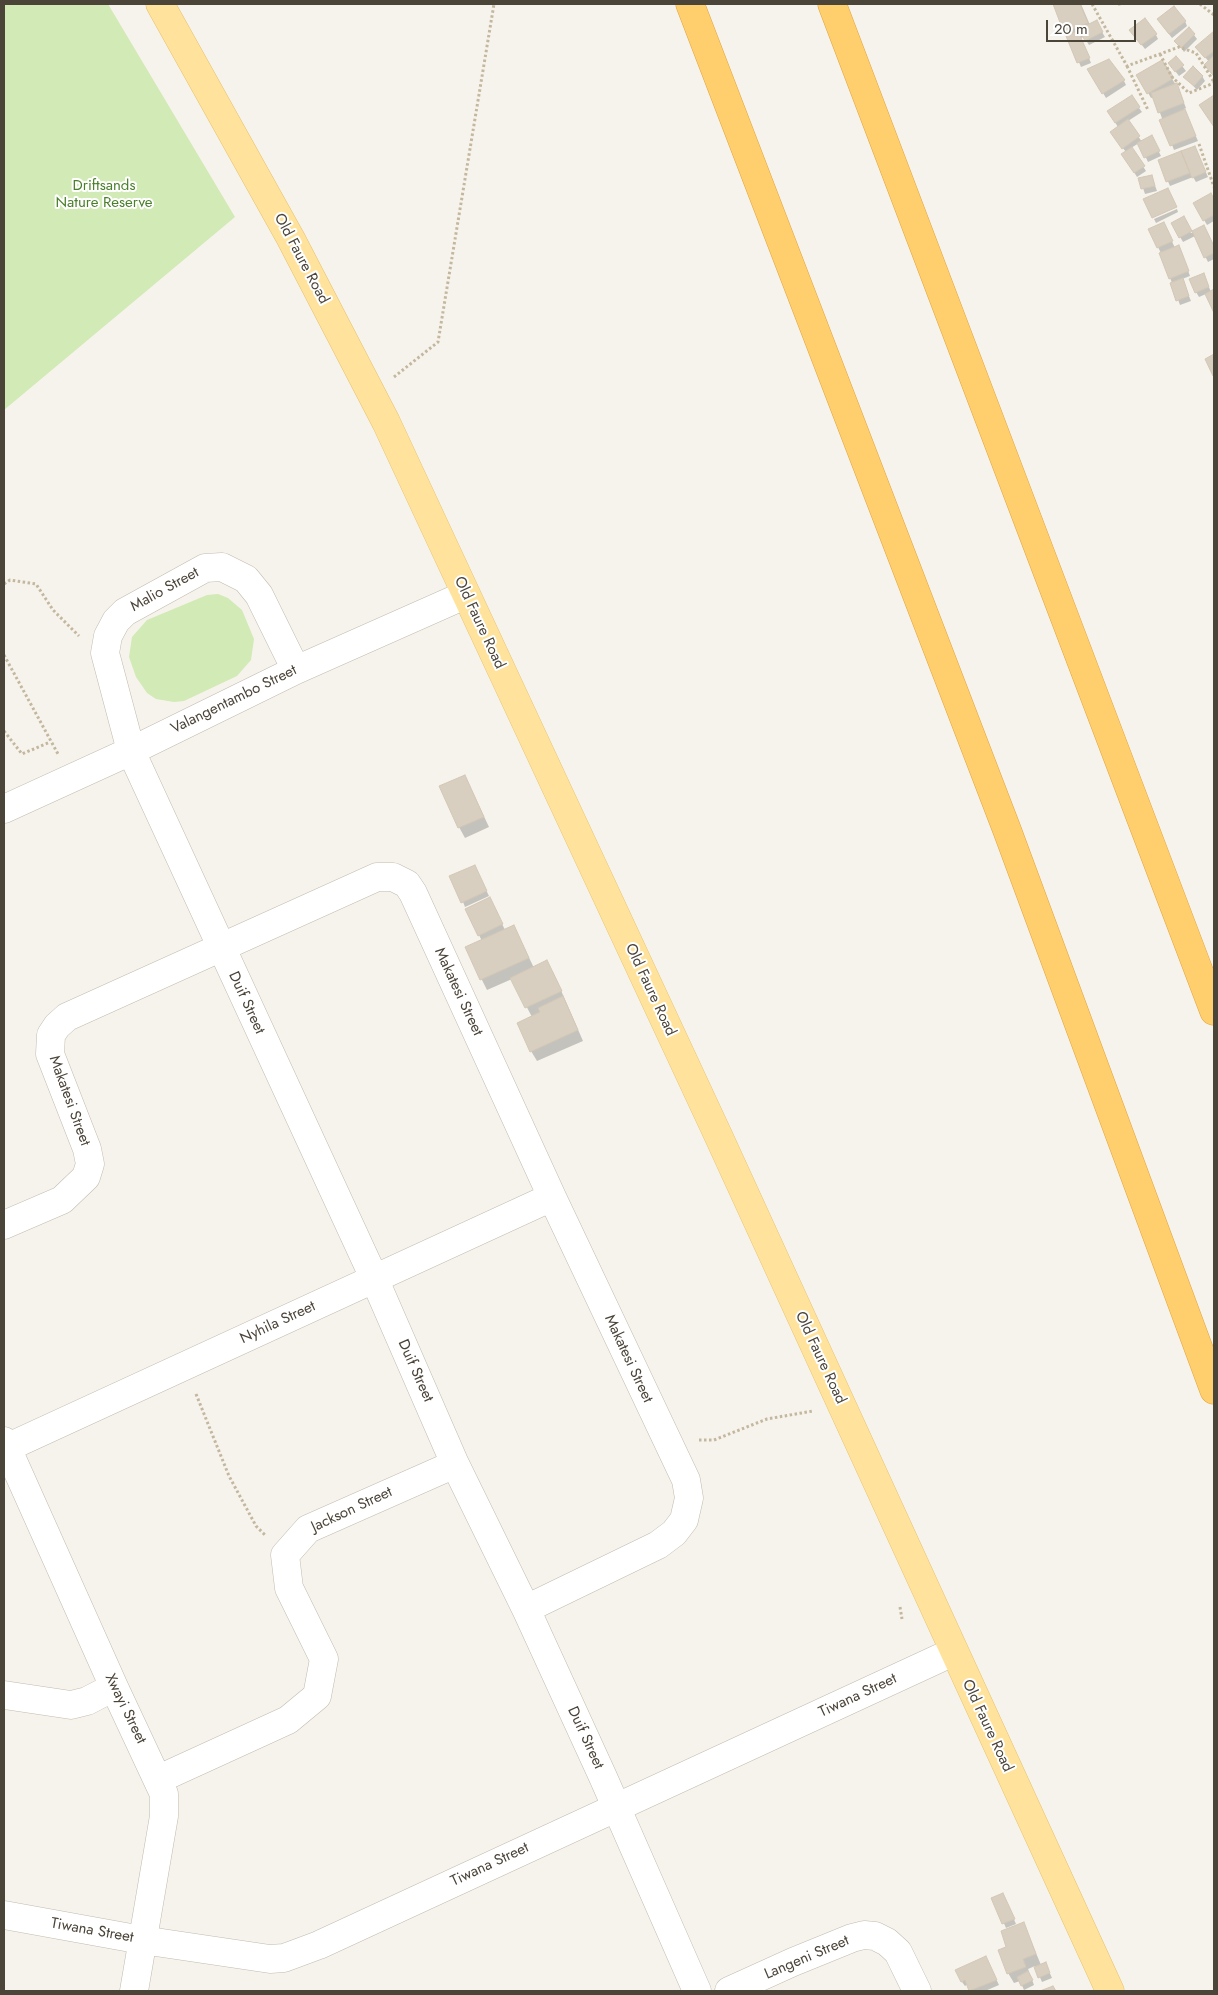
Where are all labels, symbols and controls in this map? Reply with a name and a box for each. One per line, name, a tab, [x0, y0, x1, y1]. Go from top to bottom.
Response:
scale bar	[1048, 10, 1138, 42]
text: 20 m	[1054, 18, 1088, 40]
park label: Driftsands Nature Reserve	[55, 177, 153, 212]
street label: Old Faure Road	[270, 211, 332, 307]
street label: Malio Street	[128, 564, 202, 616]
street label: Old Faure Road	[450, 574, 508, 672]
street label: Valangentambo Street	[168, 662, 300, 738]
street label: Old Faure Road	[621, 941, 679, 1039]
street label: Makatesi Street	[430, 945, 486, 1039]
street label: Duif Street	[224, 969, 268, 1037]
street label: Makatesi Street	[44, 1053, 94, 1149]
street label: Nyhila Street	[238, 1298, 318, 1348]
street label: Old Faure Road	[791, 1309, 849, 1407]
street label: Makatesi Street	[600, 1312, 656, 1406]
street label: Duif Street	[393, 1337, 437, 1405]
street label: Jackson Street	[309, 1483, 395, 1537]
street label: Tiwana Street	[816, 1670, 900, 1722]
street label: Xwayi Street	[100, 1671, 150, 1747]
street label: Old Faure Road	[958, 1677, 1016, 1775]
street label: Duif Street	[563, 1704, 607, 1772]
street label: Tiwana Street	[448, 1839, 532, 1891]
street label: Tiwana Street	[49, 1915, 135, 1947]
street label: Langeni Street	[762, 1932, 852, 1984]

